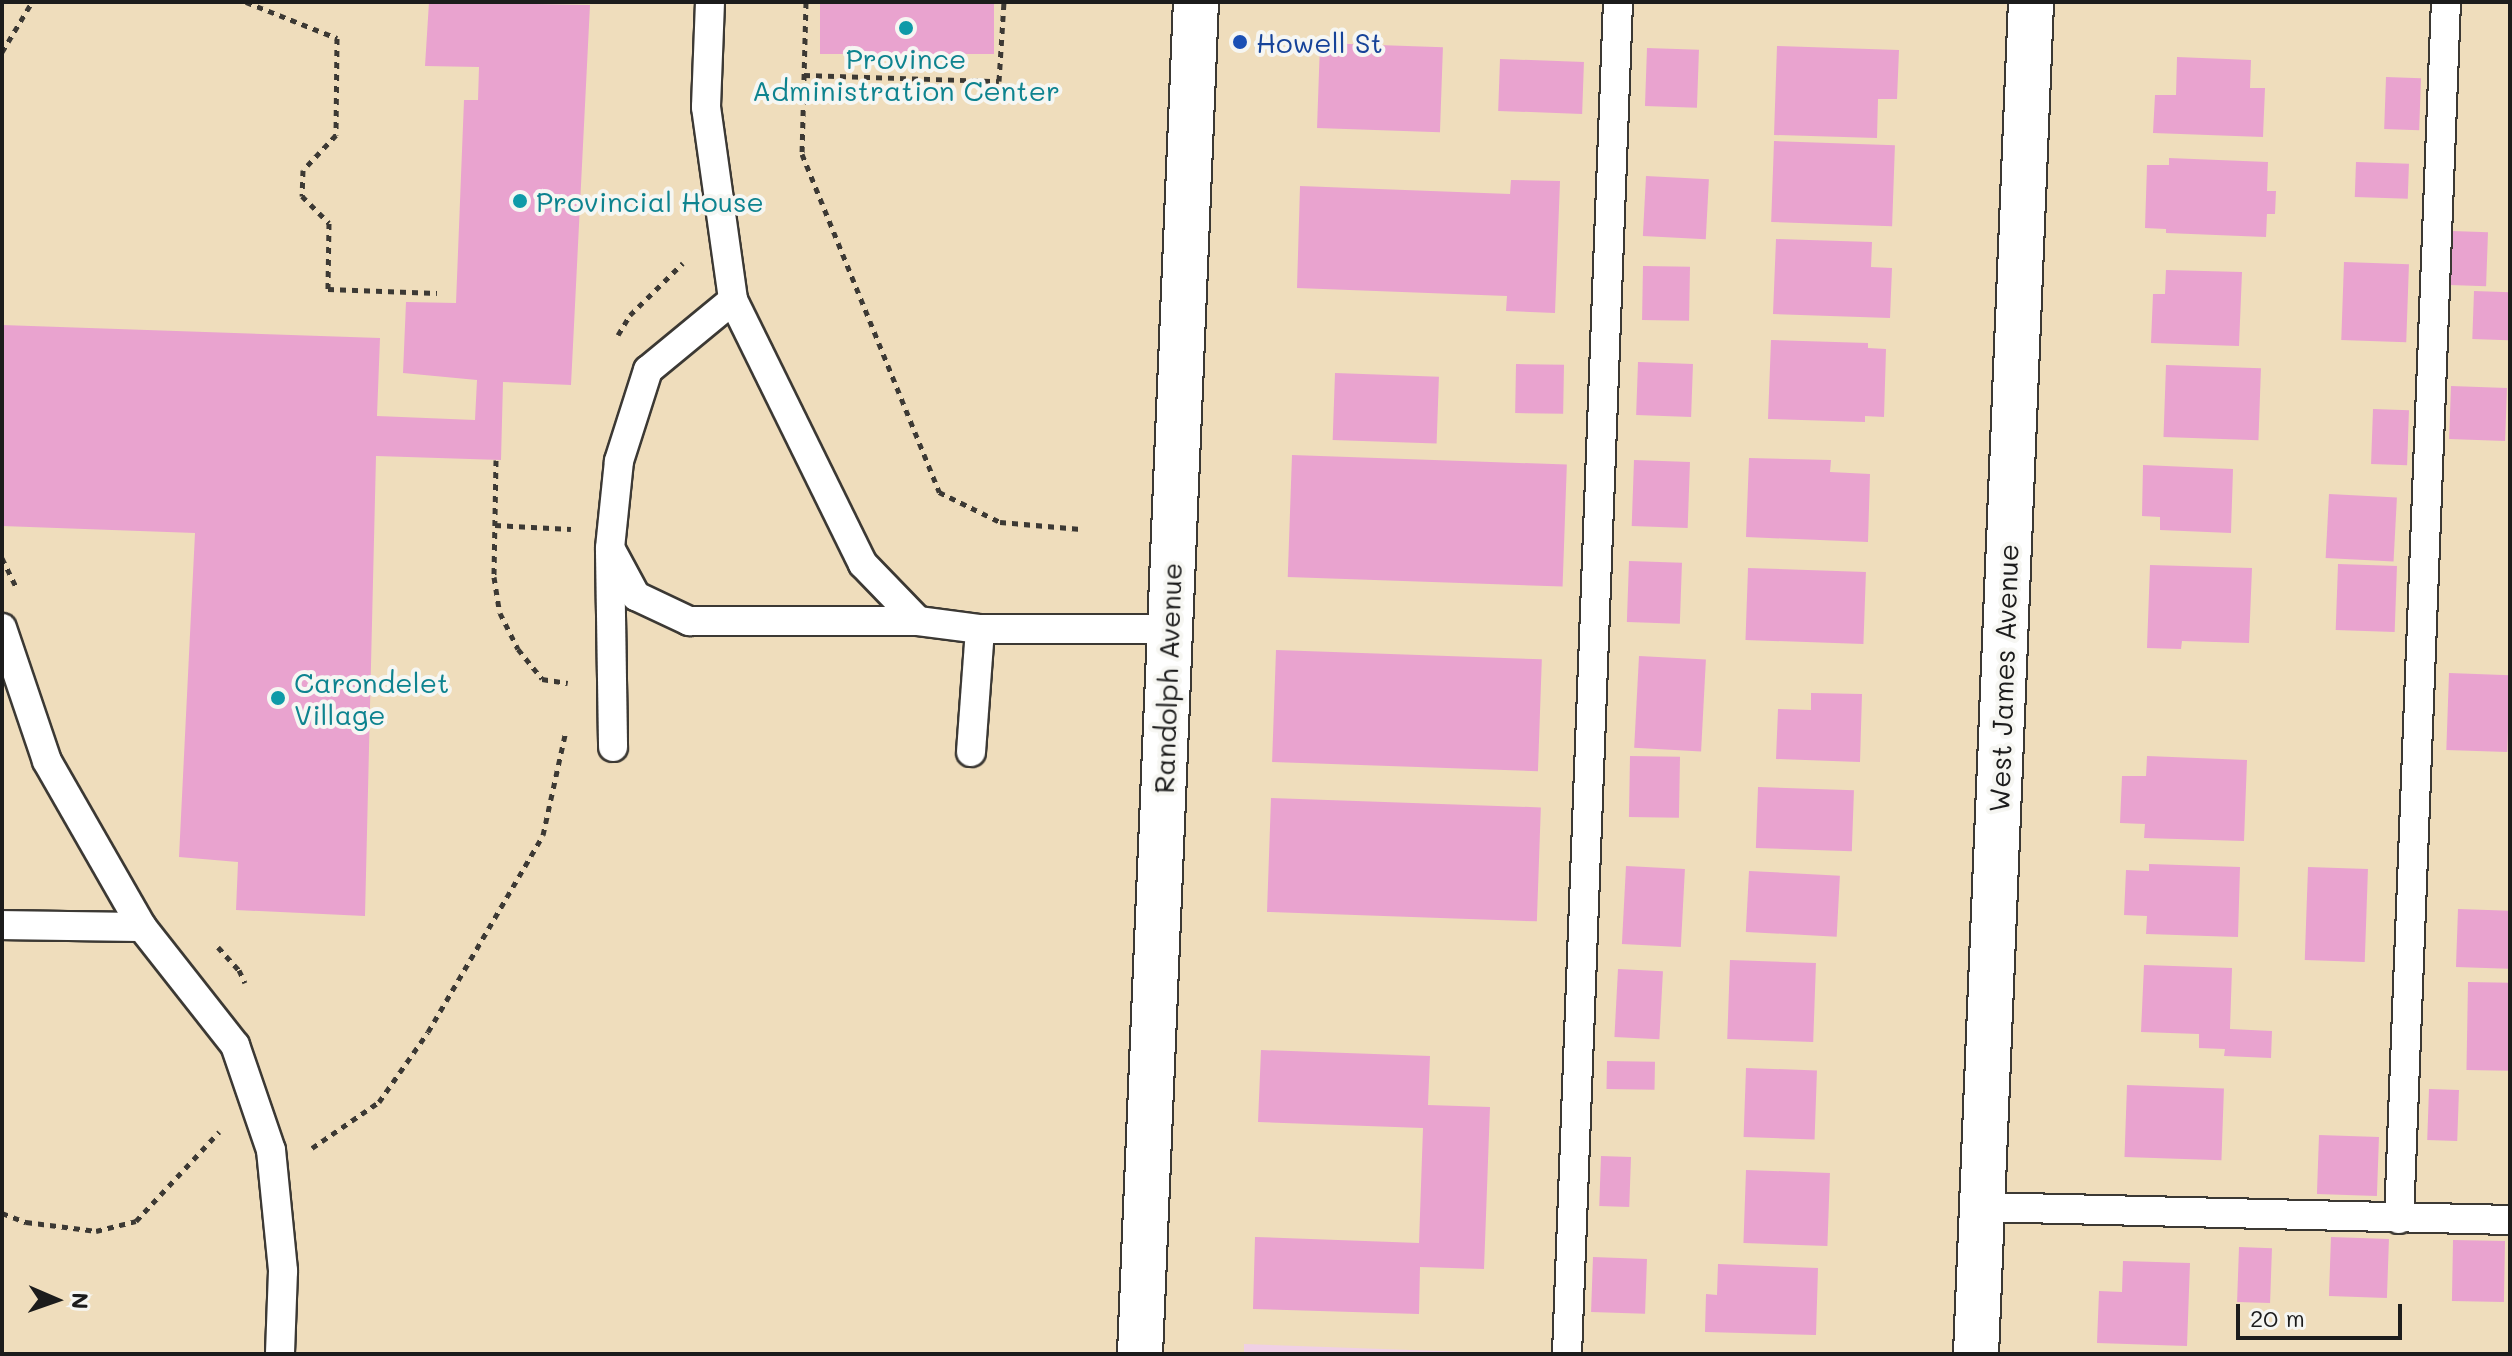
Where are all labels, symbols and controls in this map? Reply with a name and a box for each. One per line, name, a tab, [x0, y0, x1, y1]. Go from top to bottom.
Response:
marker: Province Administration Center	[897, 19, 915, 37]
place label: Howell St	[1256, 25, 1383, 59]
marker: Howell St	[1231, 33, 1249, 51]
place label: Province Administration Center	[752, 41, 1060, 107]
place label: Provincial House	[536, 184, 764, 218]
marker: Provincial House	[511, 192, 529, 210]
street label: West James Avenue	[1982, 543, 2024, 813]
street label: Randolph Avenue	[1146, 562, 1188, 794]
place label: Carondelet Village	[294, 665, 449, 731]
marker: Carondelet Village	[269, 689, 287, 707]
north arrow	[16, 1260, 96, 1340]
scale bar	[2240, 1288, 2406, 1338]
text: N	[66, 1292, 95, 1310]
text: 20 m	[2250, 1302, 2305, 1333]

